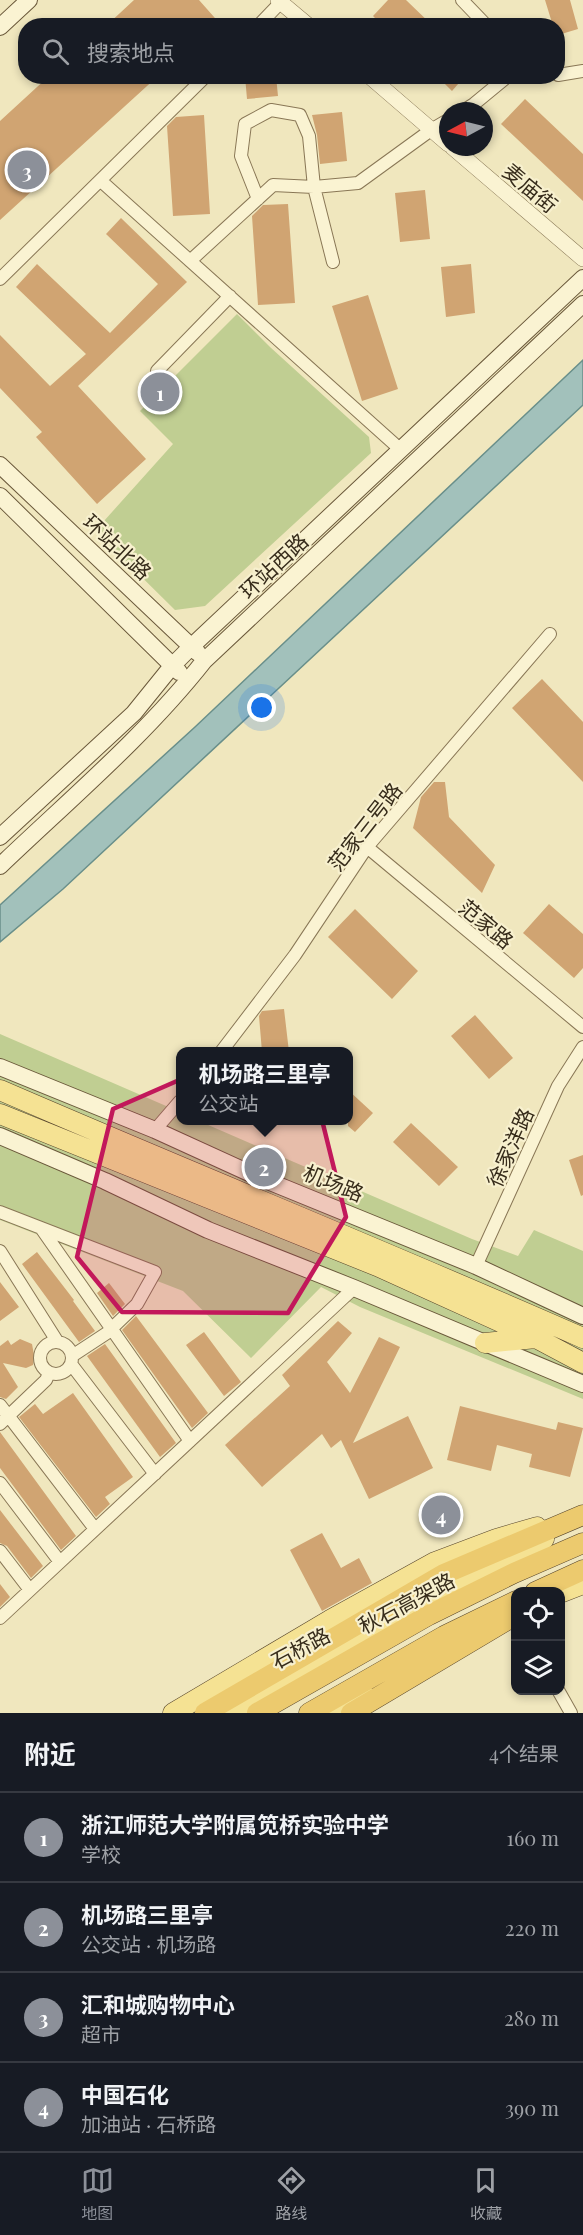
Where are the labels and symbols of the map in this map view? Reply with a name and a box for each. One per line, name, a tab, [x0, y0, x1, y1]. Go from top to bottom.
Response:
north arrow	[439, 102, 493, 156]
pin: 3	[8, 148, 46, 192]
street label: 麦庙街	[498, 156, 564, 218]
pin: 1	[140, 370, 180, 414]
street label: 环站北路	[78, 507, 158, 585]
street label: 环站西路	[233, 526, 313, 604]
your location	[247, 693, 276, 722]
street label: 范家三号路	[321, 776, 407, 876]
street label: 范家路	[454, 892, 520, 954]
street label: 徐家洋路	[479, 1103, 539, 1191]
pin: 2	[244, 1144, 284, 1190]
street label: 机场路	[300, 1157, 368, 1207]
pin: 4	[422, 1492, 460, 1538]
street label: 秋石高架路	[353, 1565, 459, 1639]
street label: 石桥路	[266, 1620, 334, 1674]

